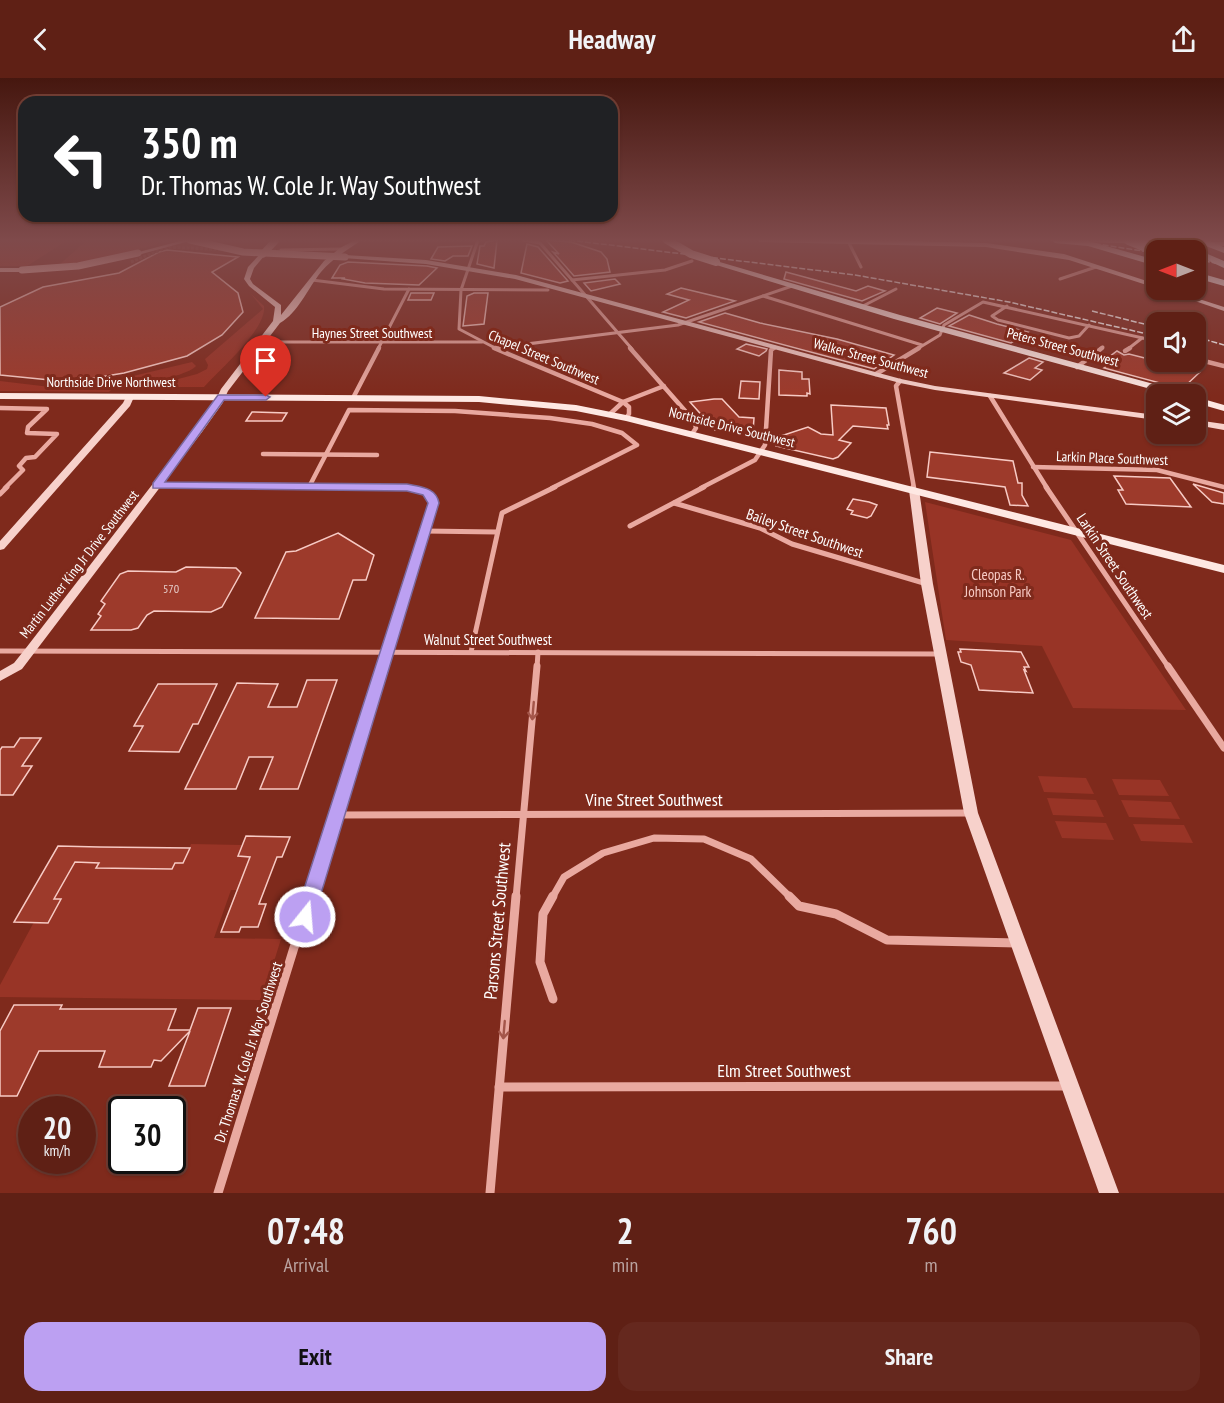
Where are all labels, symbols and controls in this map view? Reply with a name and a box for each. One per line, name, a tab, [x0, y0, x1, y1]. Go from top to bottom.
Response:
text: Headway	[568, 22, 656, 56]
icon: back	[24, 23, 57, 56]
icon: share	[1167, 23, 1200, 56]
text: 350 m	[141, 115, 238, 170]
icon: left	[42, 120, 120, 198]
text: Dr. Thomas W. Cole Jr. Way Southwest	[141, 168, 481, 202]
north arrow	[1146, 240, 1206, 300]
map controls	[1146, 240, 1206, 444]
button: sound	[1146, 312, 1206, 372]
street label: Peters Street Southwest	[1005, 323, 1121, 371]
street label: Haynes Street Southwest	[312, 324, 432, 342]
street label: Chapel Street Southwest	[486, 325, 602, 389]
street label: Walker Street Southwest	[812, 334, 931, 382]
pin	[240, 335, 291, 397]
icon: arrive	[249, 344, 282, 377]
street label: Northside Drive Northwest	[46, 373, 176, 391]
button: layers	[1146, 384, 1206, 444]
street label: Northside Drive Southwest	[667, 403, 797, 451]
street label: Larkin Place Southwest	[1056, 447, 1168, 469]
street label: Martin Luther King Jr Drive Southwest	[15, 486, 143, 642]
street label: Bailey Street Southwest	[744, 504, 866, 562]
street label: Larkin Street Southwest	[1073, 510, 1157, 622]
park label: Cleopas R. Johnson Park	[964, 565, 1032, 601]
house number: 570	[163, 581, 179, 596]
street label: Walnut Street Southwest	[424, 630, 552, 649]
one-way arrow	[527, 700, 538, 720]
street label: Vine Street Southwest	[584, 788, 723, 811]
street label: Parsons Street Southwest	[479, 841, 515, 1000]
position arrow	[273, 885, 337, 949]
street label: Dr. Thomas W. Cole Jr. Way Southwest	[210, 959, 286, 1145]
one-way arrow	[498, 1020, 509, 1040]
street label: Elm Street Southwest	[717, 1059, 851, 1082]
speed limit sign: 30	[108, 1096, 186, 1174]
text: 20	[43, 1108, 71, 1147]
text: km/h	[44, 1141, 70, 1160]
text: 07:48	[267, 1207, 345, 1254]
text: 2	[616, 1207, 634, 1254]
text: 760	[905, 1207, 957, 1254]
text: Arrival	[283, 1252, 329, 1278]
text: min	[612, 1252, 638, 1278]
text: m	[925, 1252, 938, 1278]
button: Exit	[24, 1322, 606, 1391]
button: Share	[618, 1322, 1200, 1391]

